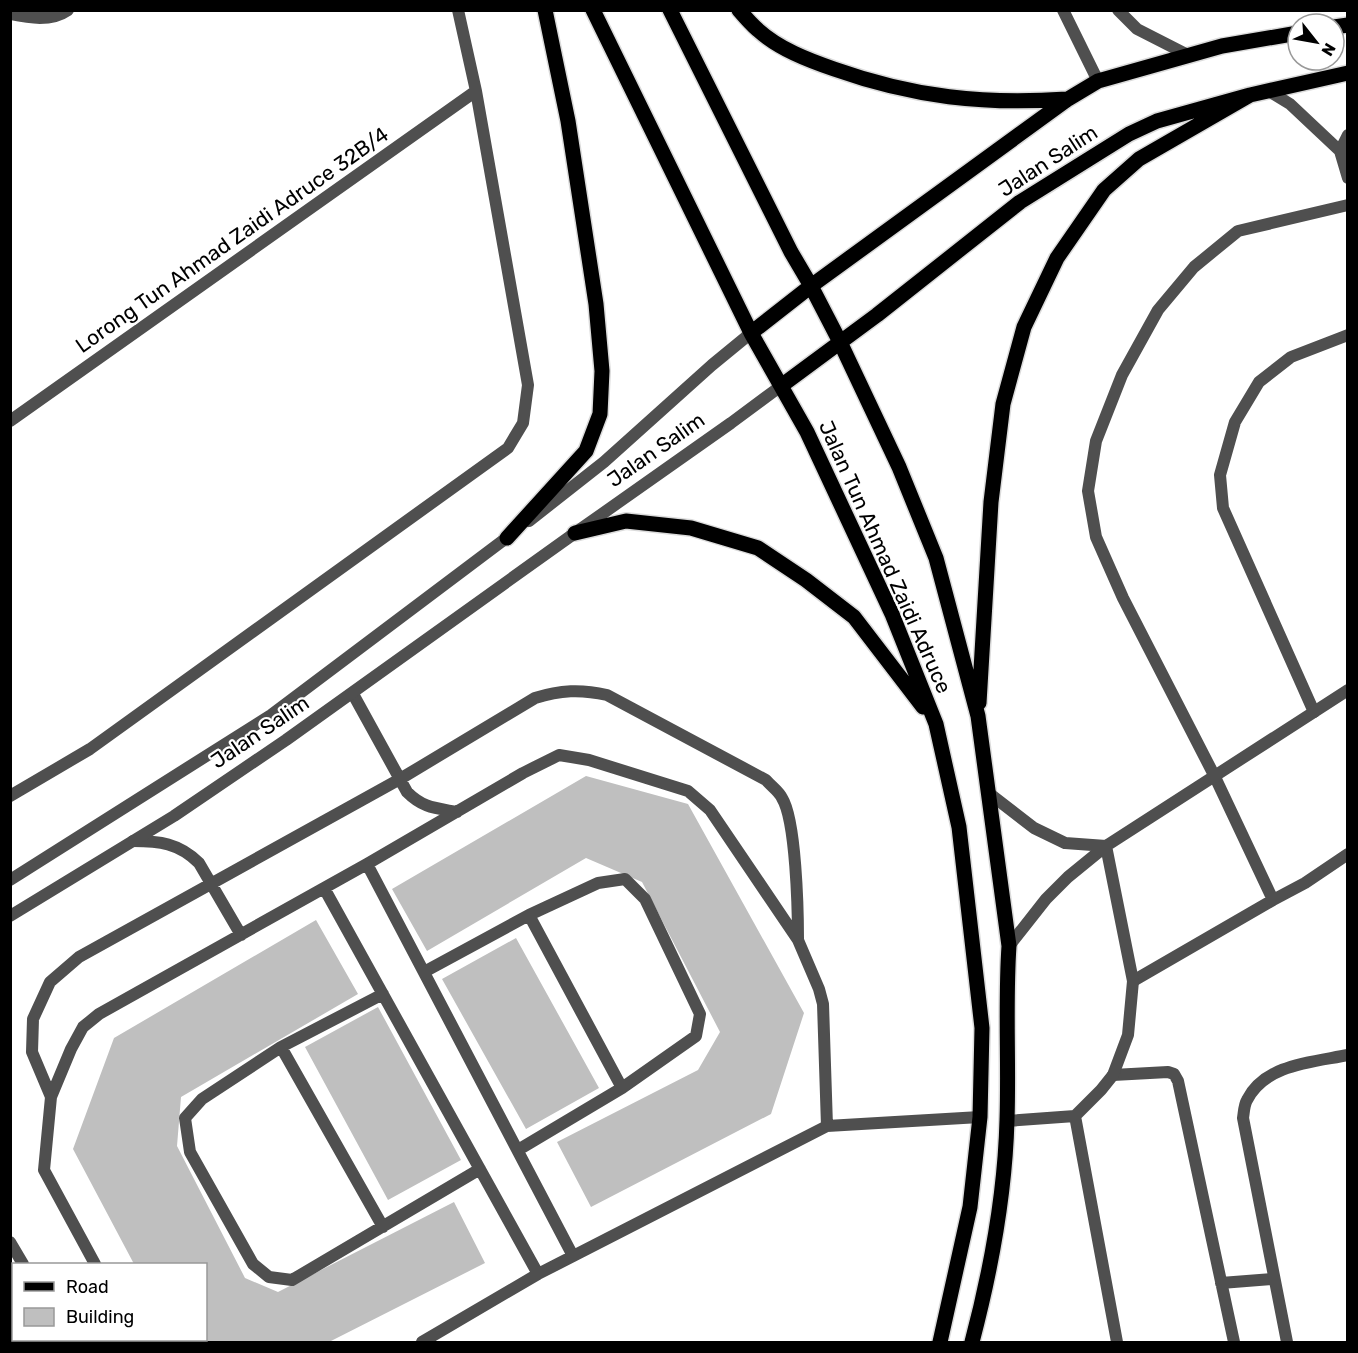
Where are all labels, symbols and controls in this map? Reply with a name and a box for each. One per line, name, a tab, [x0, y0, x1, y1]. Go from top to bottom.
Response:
north arrow	[1286, 12, 1346, 72]
text: N	[1317, 40, 1340, 59]
street label: Jalan Salim	[994, 119, 1102, 202]
street label: Lorong Tun Ahmad Zaidi Adruce 32B/4	[70, 121, 393, 358]
street label: Jalan Salim	[602, 407, 709, 492]
street label: Jalan Tun Ahmad Zaidi Adruce	[814, 417, 957, 697]
street label: Jalan Salim	[206, 690, 314, 774]
legend	[12, 1263, 207, 1341]
text: Road	[66, 1276, 109, 1298]
text: Building	[66, 1306, 134, 1328]

